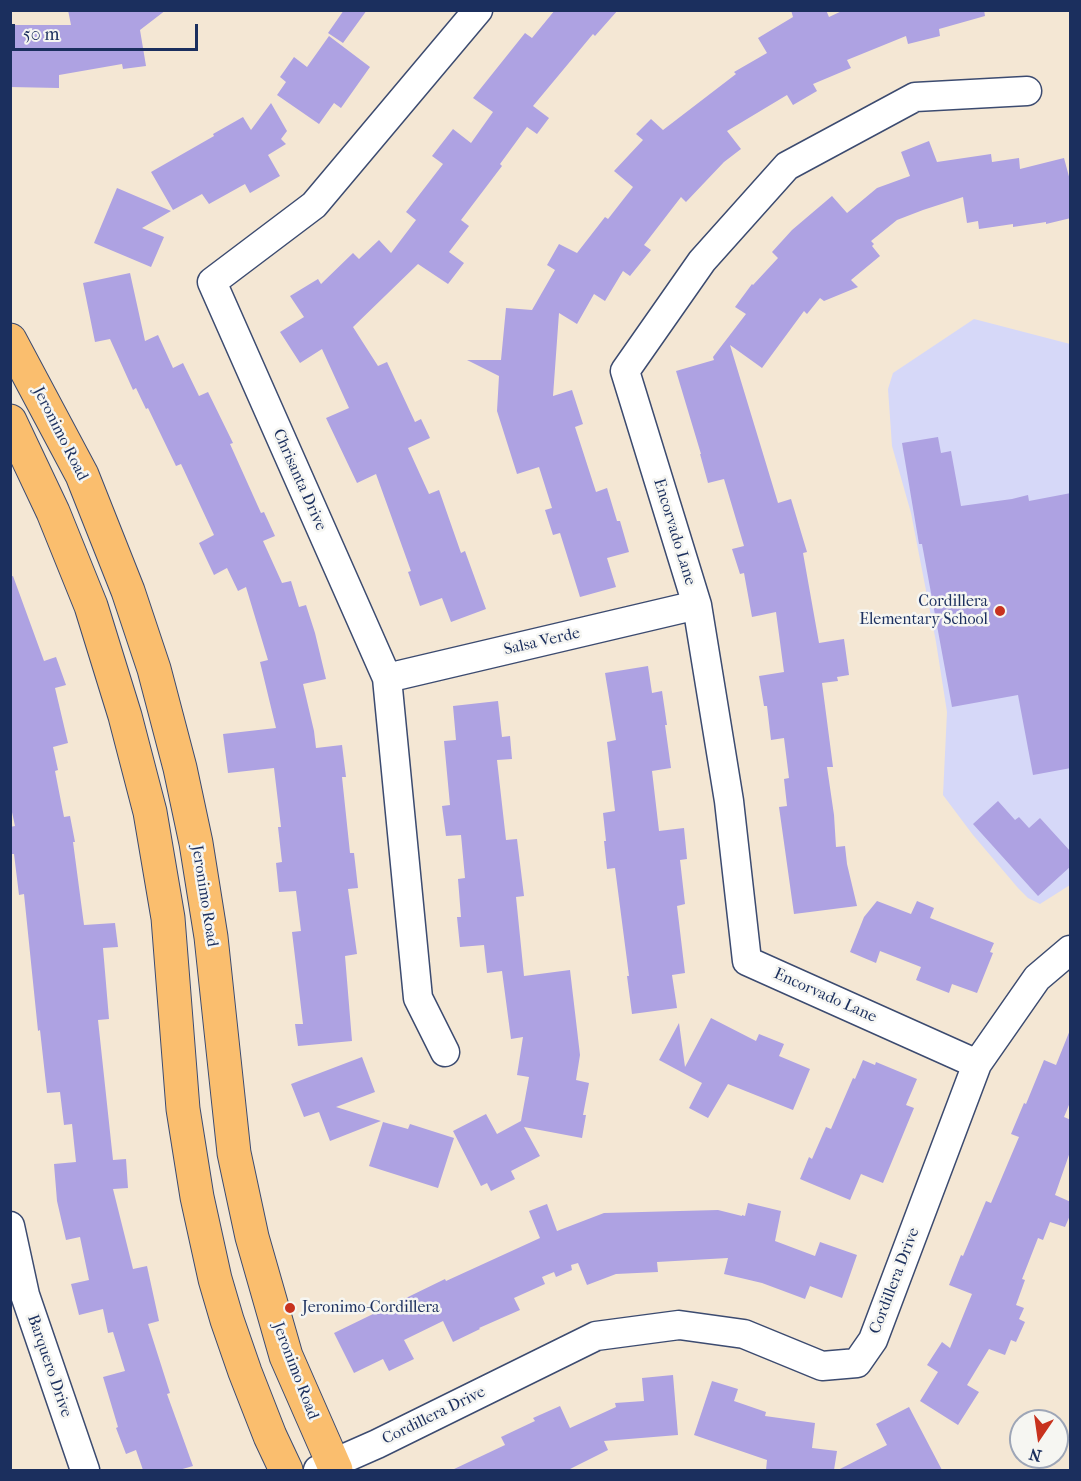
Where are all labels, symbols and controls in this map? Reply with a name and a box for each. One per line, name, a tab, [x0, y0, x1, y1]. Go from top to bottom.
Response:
scale bar	[15, 12, 201, 50]
text: 50 m	[23, 24, 59, 45]
street label: Jeronimo Road	[28, 384, 92, 484]
street label: Chrisanta Drive	[268, 426, 330, 534]
street label: Encorvado Lane	[649, 476, 699, 588]
place label: Cordillera Elementary School	[859, 592, 988, 630]
marker: Cordillera Elementary School	[993, 604, 1007, 618]
street label: Salsa Verde	[502, 624, 582, 660]
street label: Jeronimo Road	[186, 844, 222, 948]
street label: Encorvado Lane	[771, 965, 879, 1027]
street label: Cordillera Drive	[866, 1225, 924, 1337]
place label: Jeronimo-Cordillera	[302, 1298, 439, 1318]
marker: Jeronimo-Cordillera	[283, 1301, 297, 1315]
street label: Barquero Drive	[22, 1312, 76, 1420]
street label: Jeronimo Road	[268, 1320, 322, 1422]
street label: Cordillera Drive	[379, 1383, 489, 1449]
north arrow	[1009, 1409, 1069, 1469]
text: N	[1027, 1444, 1043, 1466]

